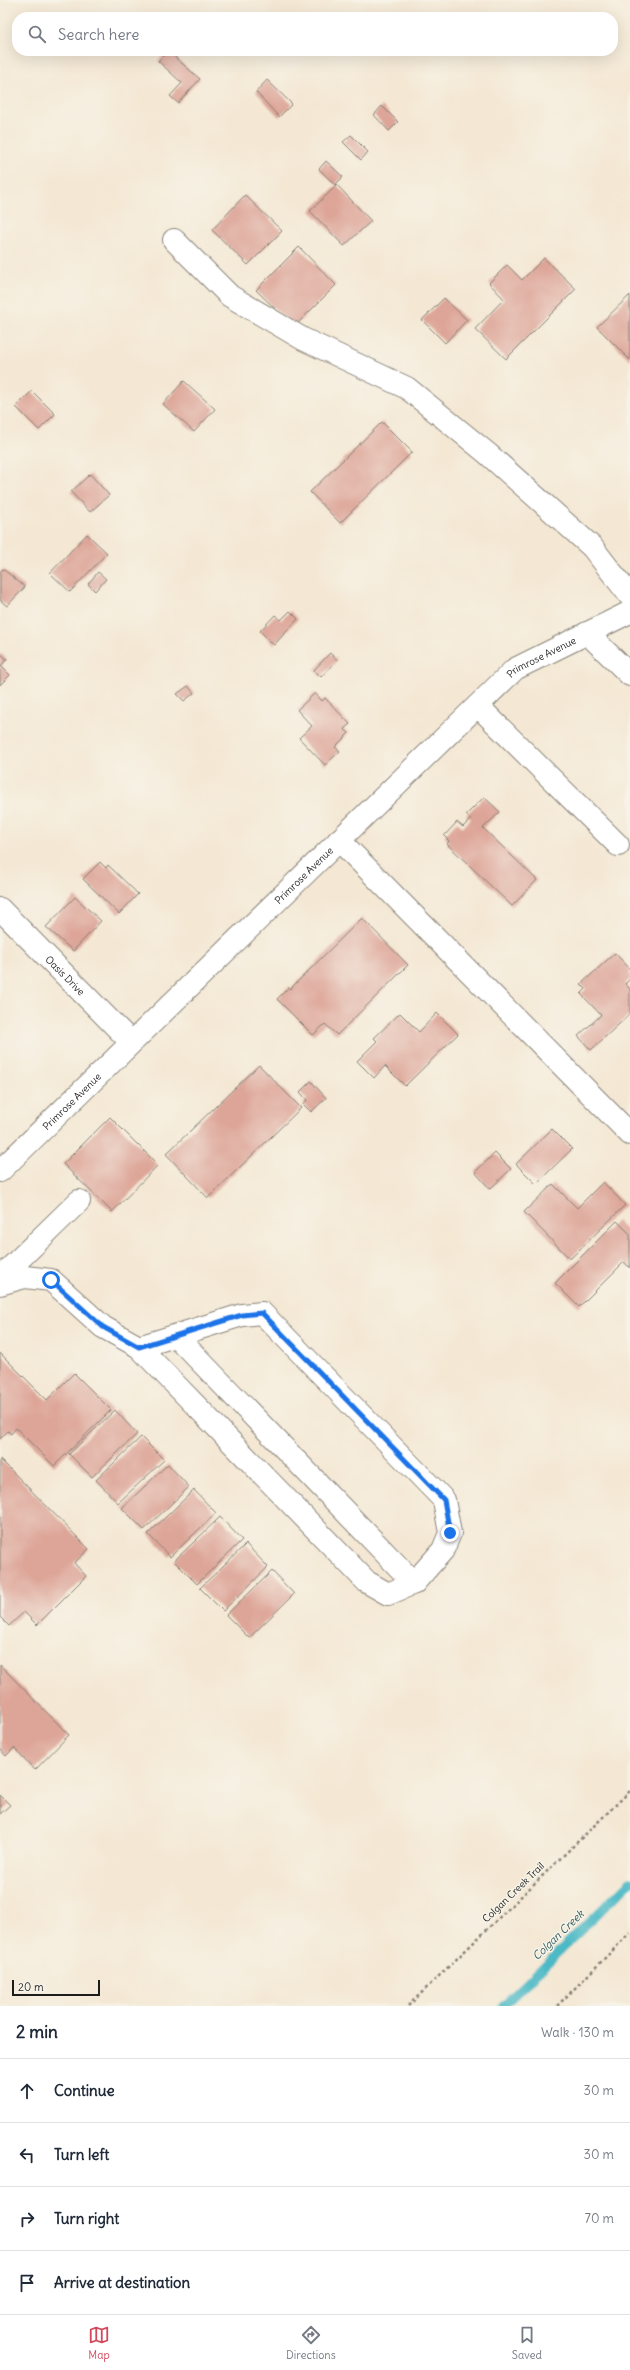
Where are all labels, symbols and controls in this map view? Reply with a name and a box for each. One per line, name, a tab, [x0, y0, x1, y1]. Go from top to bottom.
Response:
search box	[12, 12, 618, 56]
icon: search	[26, 23, 48, 45]
text: Search here	[58, 25, 139, 44]
street label: Primrose Avenue	[504, 634, 578, 681]
street label: Primrose Avenue	[272, 844, 336, 907]
street label: Oasis Drive	[42, 953, 87, 998]
street label: Primrose Avenue	[40, 1070, 104, 1133]
route start	[42, 1271, 60, 1289]
route end	[441, 1524, 459, 1542]
street label: Colgan Creek Trail	[480, 1860, 547, 1925]
water label: Colgan Creek	[529, 1906, 588, 1963]
scale bar	[12, 1978, 100, 1997]
text: 20 m	[18, 1980, 44, 1994]
text: 2 min	[16, 2021, 58, 2043]
text: Walk · 130 m	[541, 2024, 614, 2041]
icon: ahead	[16, 2080, 38, 2102]
text: Continue	[54, 2081, 115, 2100]
text: 30 m	[584, 2082, 614, 2099]
icon: left	[16, 2144, 38, 2166]
text: Turn left	[54, 2145, 109, 2164]
text: 30 m	[584, 2146, 614, 2163]
icon: right	[16, 2208, 38, 2230]
text: Turn right	[54, 2209, 119, 2228]
text: 70 m	[585, 2210, 614, 2227]
icon: arrive	[16, 2272, 38, 2294]
text: Arrive at destination	[54, 2273, 190, 2292]
tab: Map	[88, 2324, 110, 2362]
tab: Directions	[286, 2324, 336, 2362]
tab: Saved	[512, 2324, 542, 2362]

